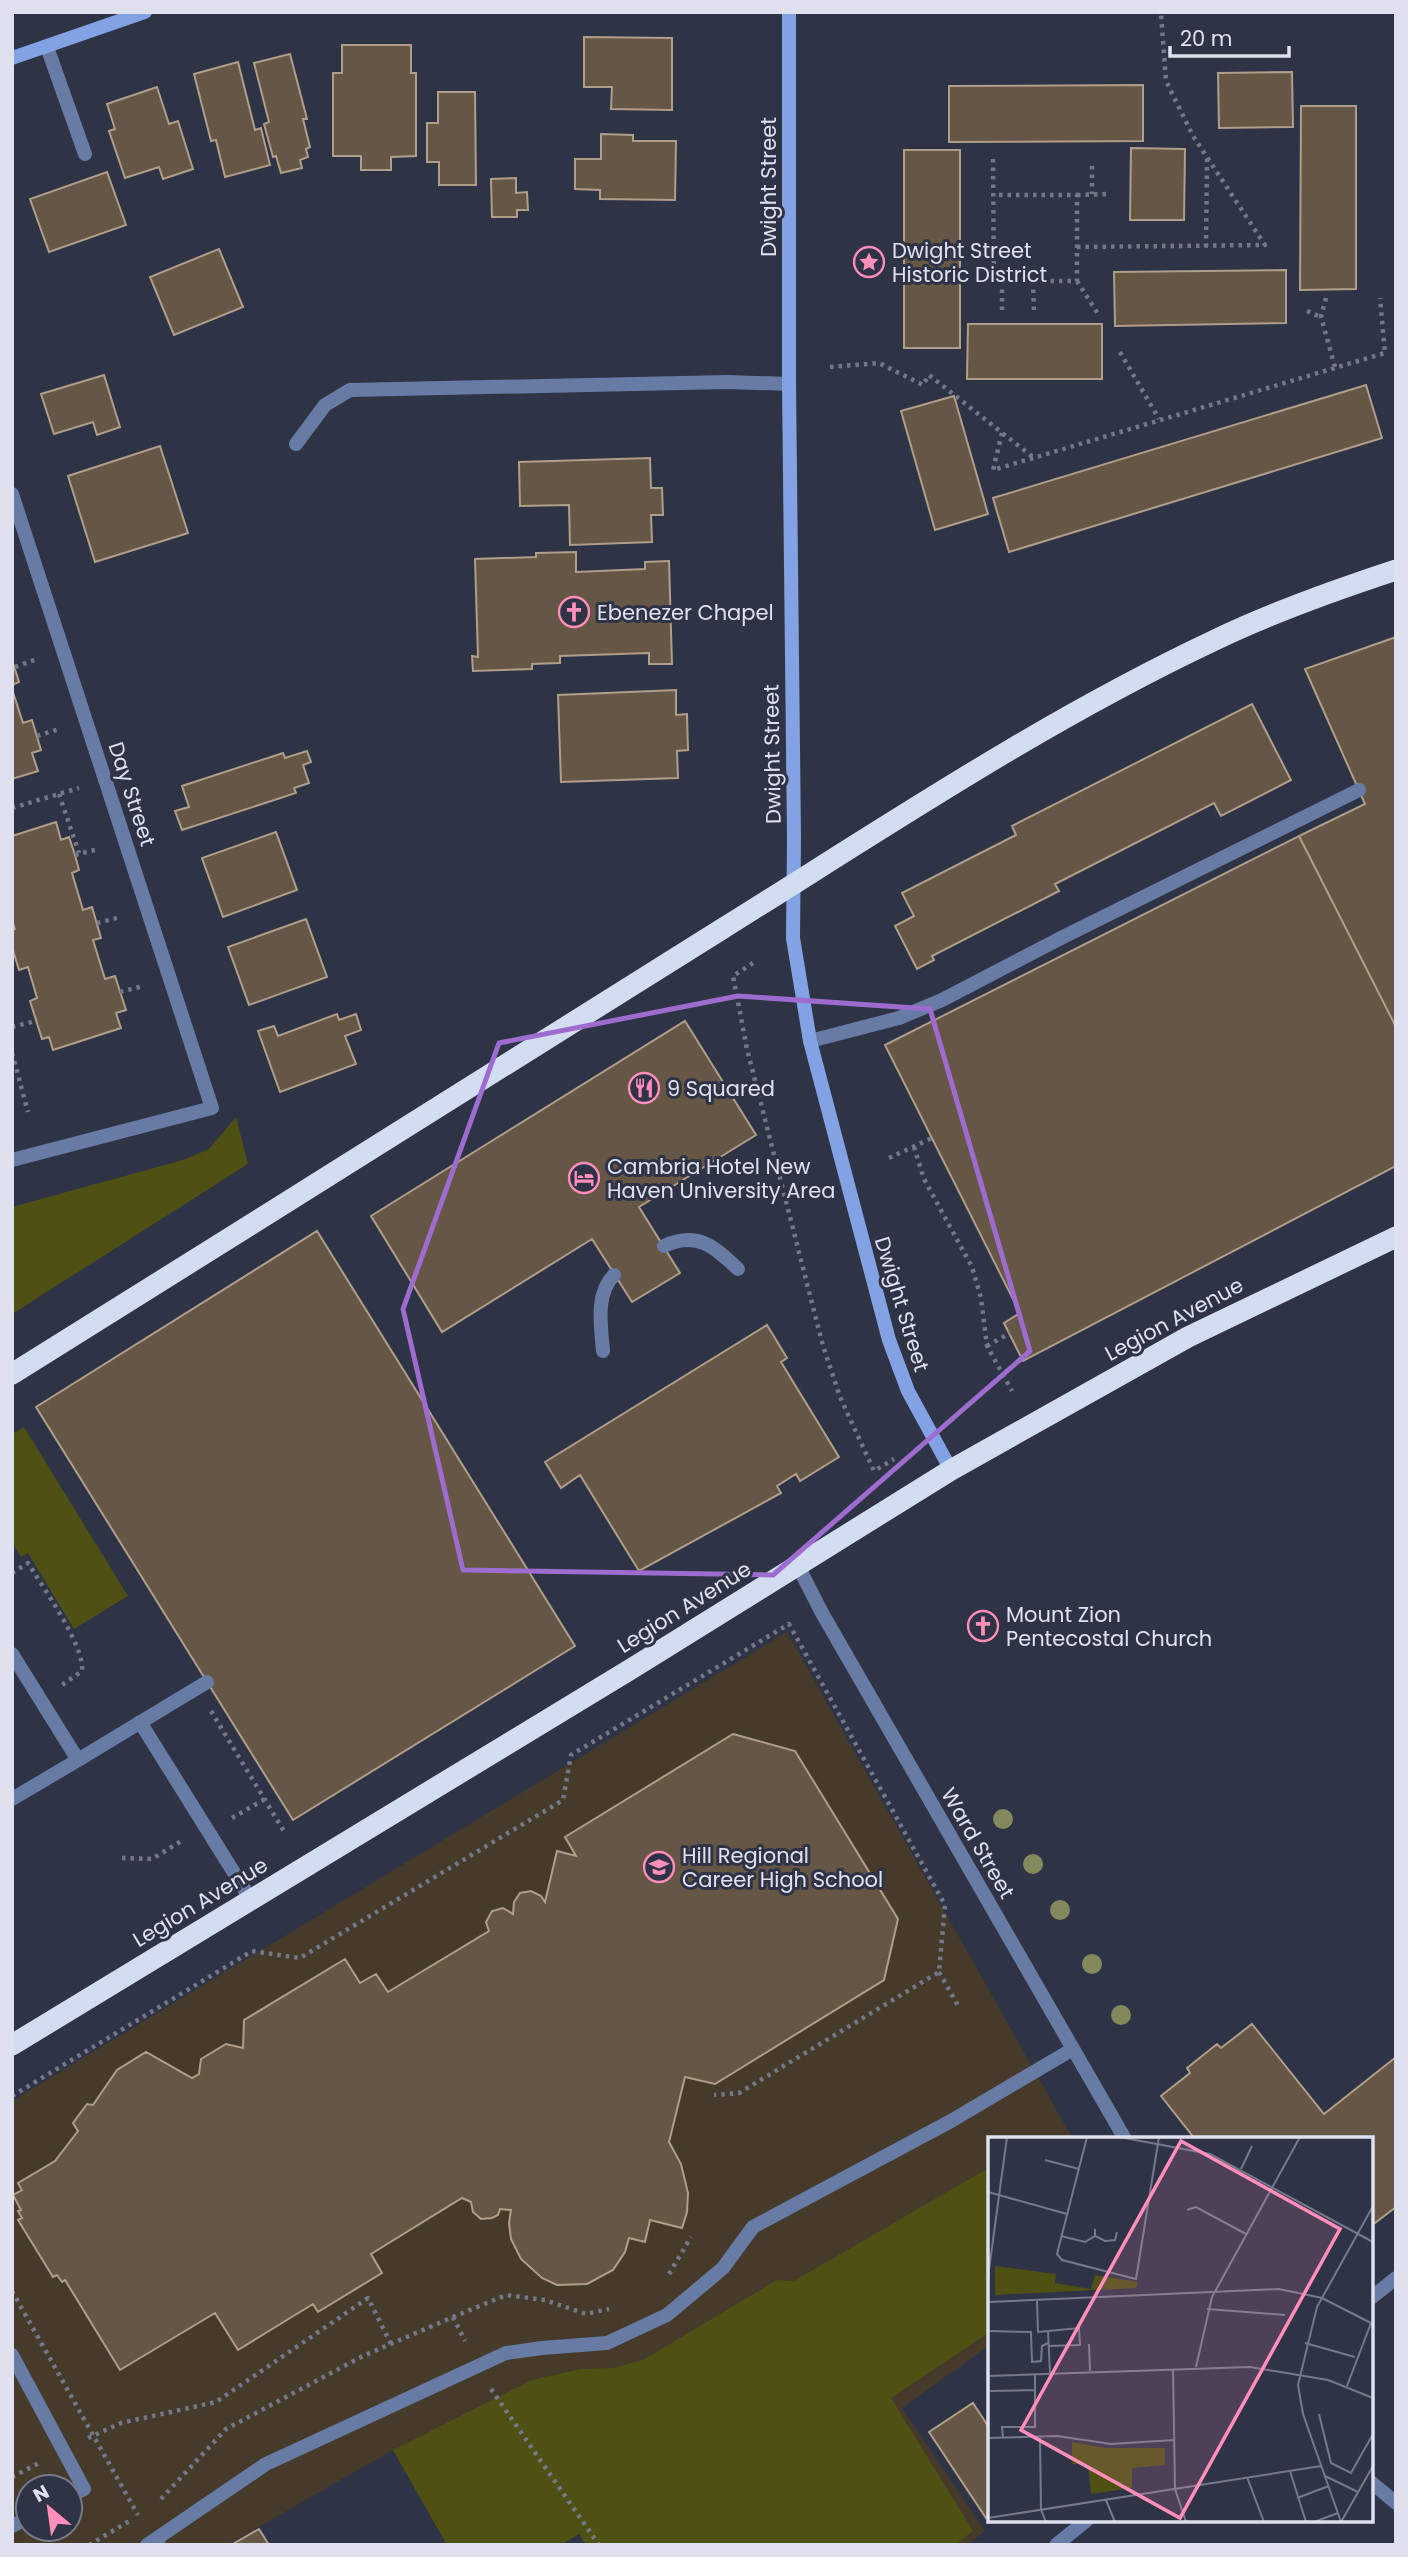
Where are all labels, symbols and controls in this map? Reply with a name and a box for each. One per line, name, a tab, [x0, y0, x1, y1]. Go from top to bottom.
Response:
scale bar	[1170, 14, 1289, 58]
text: 20 m	[1180, 24, 1233, 53]
street label: Dwight Street	[754, 117, 783, 257]
place label: Dwight Street Historic District	[892, 236, 1047, 289]
place icon: Dwight Street Historic District	[852, 245, 886, 279]
church icon: Ebenezer Chapel	[557, 595, 591, 629]
place label: Ebenezer Chapel	[597, 598, 774, 627]
street label: Dwight Street	[756, 684, 788, 824]
street label: Day Street	[102, 738, 162, 850]
restaurant icon: 9 Squared	[627, 1071, 661, 1105]
place label: 9 Squared	[667, 1074, 775, 1103]
place label: Cambria Hotel New Haven University Area	[607, 1152, 835, 1205]
hotel icon: Cambria Hotel New Haven University Area	[567, 1161, 601, 1195]
street label: Dwight Street	[868, 1233, 936, 1375]
street label: Legion Avenue	[1100, 1270, 1248, 1368]
street label: Legion Avenue	[612, 1554, 756, 1660]
place label: Mount Zion Pentecostal Church	[1006, 1600, 1212, 1653]
church icon: Mount Zion Pentecostal Church	[966, 1609, 1000, 1643]
street label: Ward Street	[934, 1782, 1022, 1904]
place label: Hill Regional Career High School	[682, 1841, 883, 1894]
street label: Legion Avenue	[127, 1850, 273, 1954]
school or university icon: Hill Regional Career High School	[642, 1850, 676, 1884]
inset map	[988, 2137, 1373, 2522]
north arrow	[14, 2473, 84, 2543]
text: N	[28, 2478, 54, 2509]

